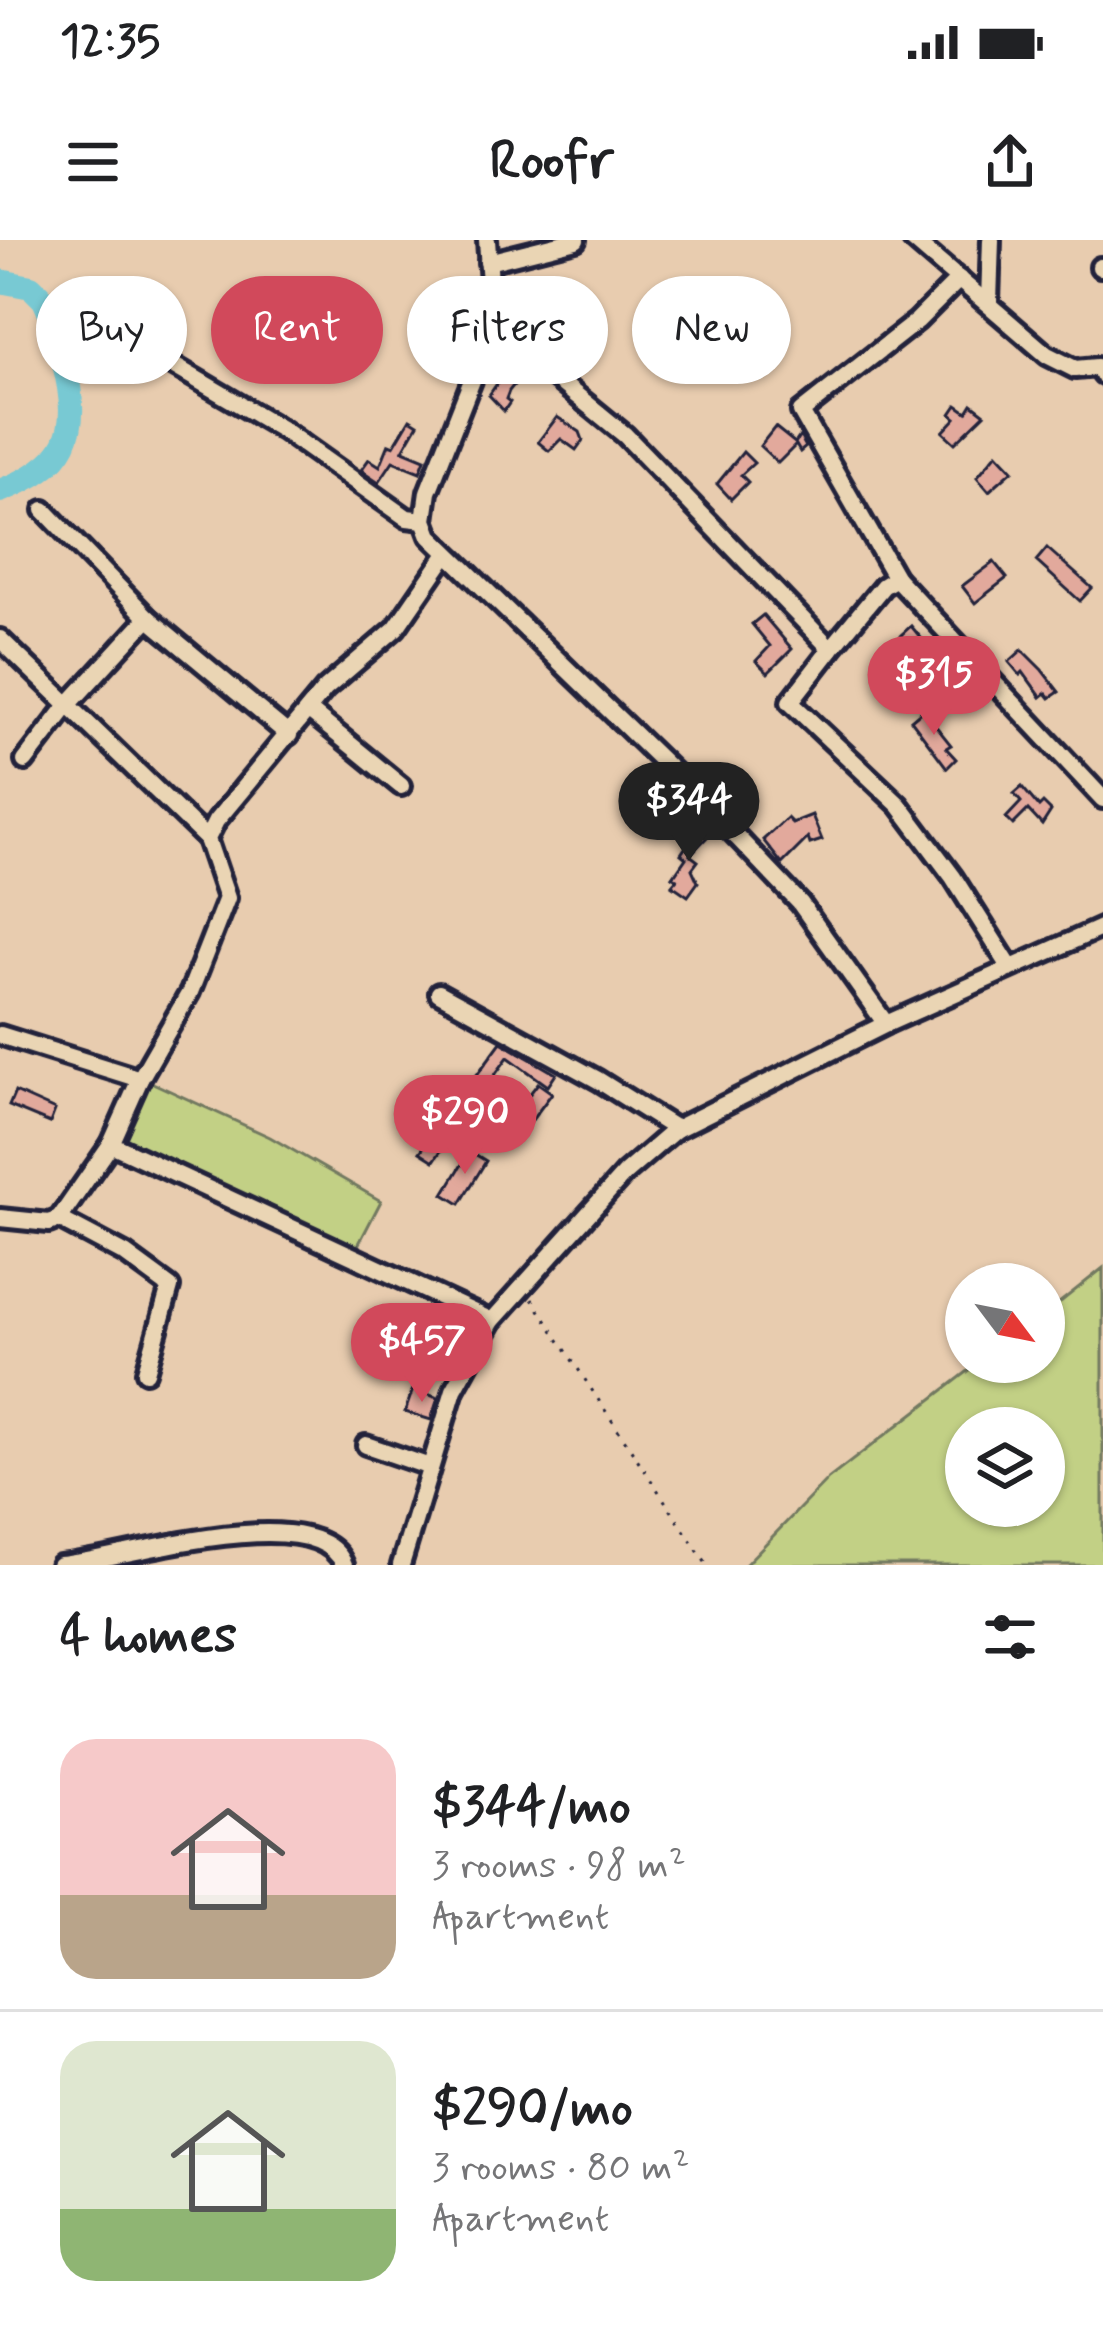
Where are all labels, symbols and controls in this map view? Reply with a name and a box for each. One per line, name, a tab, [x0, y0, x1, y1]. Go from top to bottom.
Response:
text: 12:35	[60, 13, 160, 72]
text: Roofr	[489, 127, 614, 198]
icon: menu	[60, 129, 126, 195]
icon: share	[977, 129, 1043, 195]
chip: Buy	[36, 276, 187, 384]
chip: Rent	[211, 276, 383, 384]
chip: Filters	[407, 276, 608, 384]
chip: New	[632, 276, 791, 384]
pin: $315	[863, 636, 1005, 738]
text: $315	[894, 649, 974, 700]
pin: $344	[618, 762, 760, 864]
text: $344	[645, 775, 733, 826]
pin: $290	[394, 1075, 536, 1177]
text: $290	[421, 1088, 509, 1139]
north arrow	[945, 1263, 1065, 1383]
map controls	[945, 1263, 1065, 1527]
pin: $457	[351, 1303, 493, 1405]
text: $457	[378, 1316, 466, 1367]
button: layers	[945, 1407, 1065, 1527]
text: 4 homes	[60, 1604, 237, 1670]
icon: filters	[977, 1604, 1043, 1670]
text: $344/mo	[432, 1775, 631, 1841]
icon: home	[156, 1787, 300, 1931]
text: 3 rooms · 98 m²	[432, 1841, 686, 1892]
text: Apartment	[432, 1892, 609, 1943]
text: $290/mo	[432, 2077, 633, 2143]
icon: home	[156, 2089, 300, 2233]
text: 3 rooms · 80 m²	[432, 2143, 690, 2194]
text: Apartment	[432, 2194, 609, 2245]

